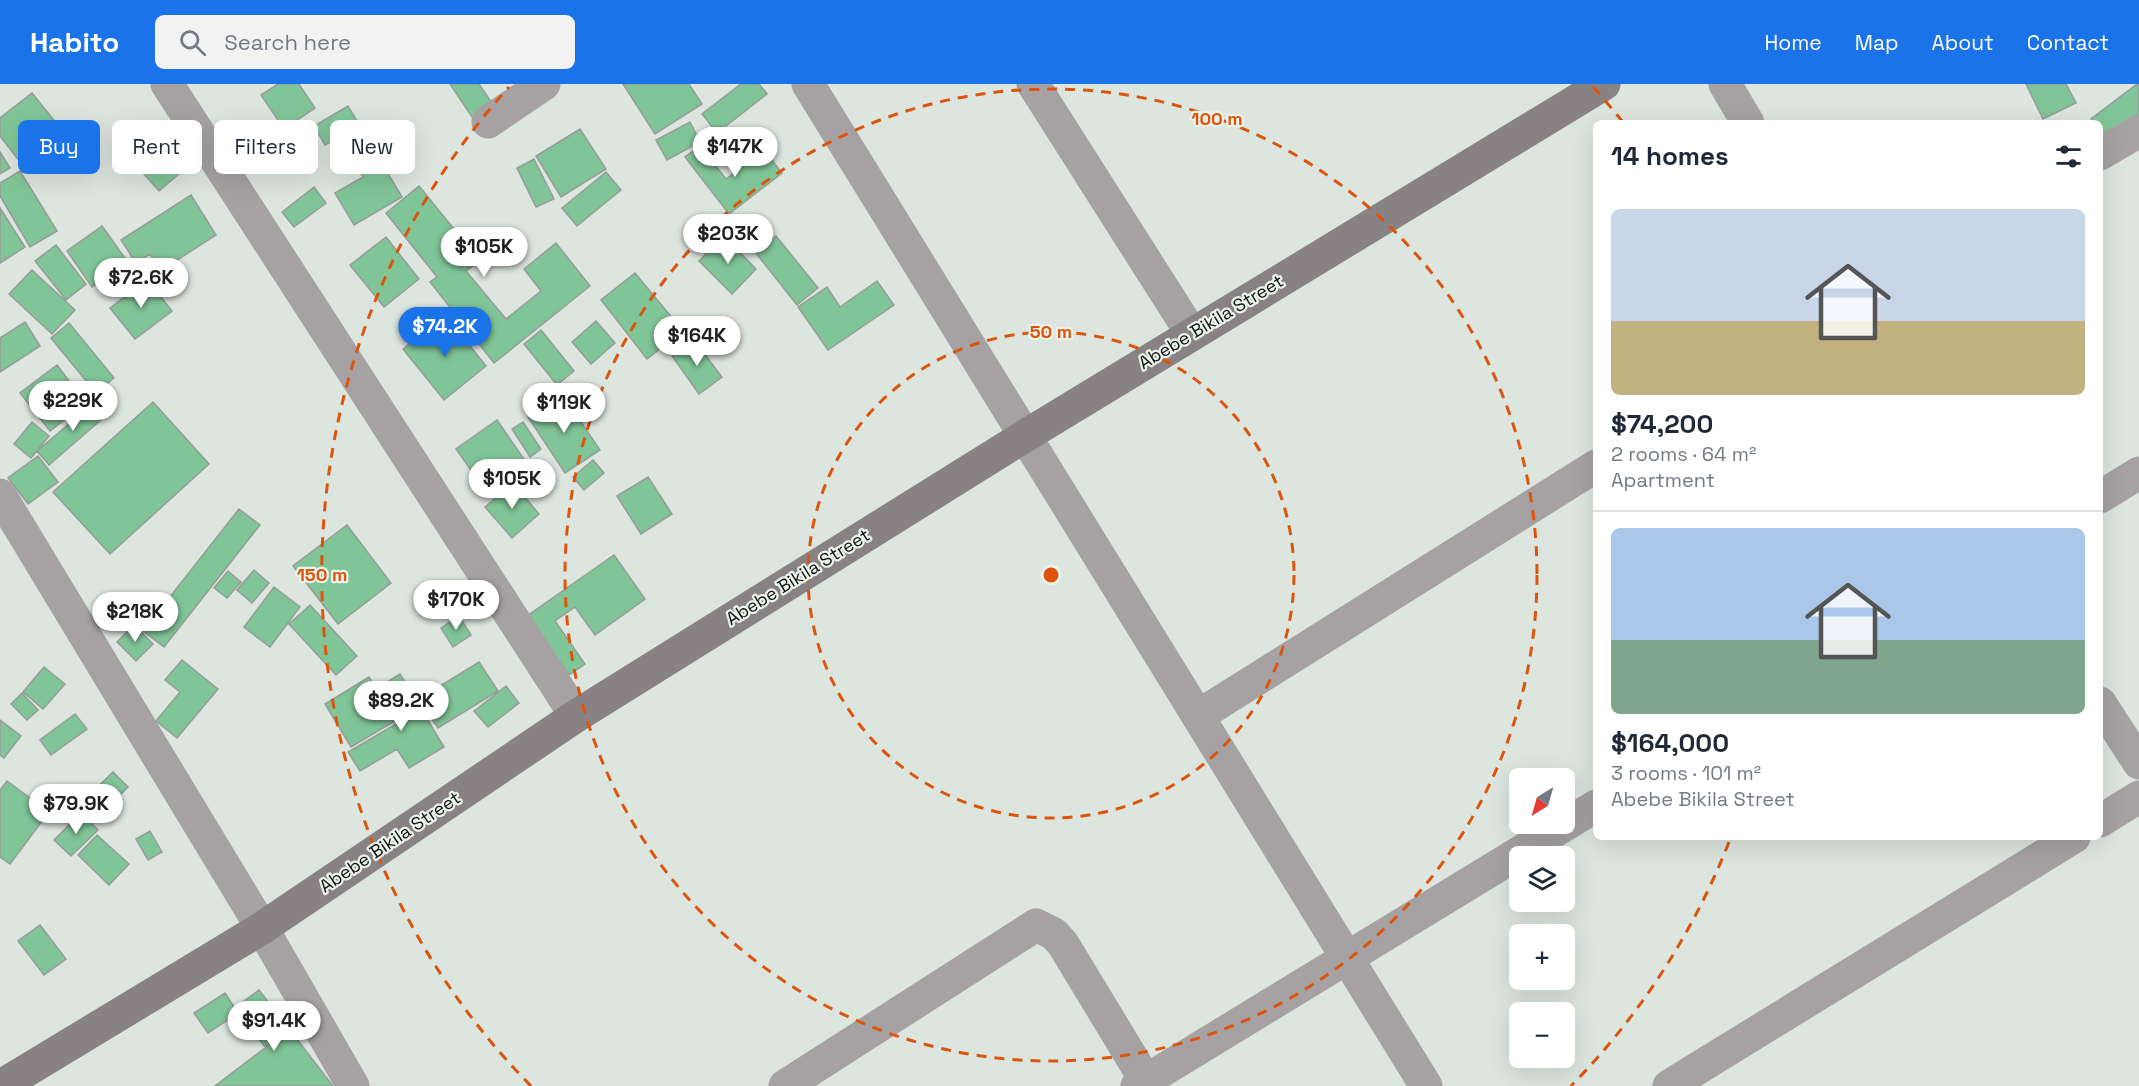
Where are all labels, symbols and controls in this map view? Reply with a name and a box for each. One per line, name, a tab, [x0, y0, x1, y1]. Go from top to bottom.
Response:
search box	[155, 15, 575, 69]
text: Habito	[30, 24, 119, 60]
icon: search	[176, 26, 209, 59]
text: Search here	[224, 28, 351, 56]
text: Home	[1764, 29, 1822, 56]
text: Map	[1855, 29, 1899, 56]
text: About	[1932, 29, 1994, 56]
text: Contact	[2027, 29, 2109, 56]
text: 100 m	[1191, 107, 1243, 130]
chip: Buy	[18, 120, 100, 174]
chip: Rent	[112, 120, 202, 174]
chip: Filters	[214, 120, 318, 174]
chip: New	[330, 120, 415, 174]
pin: $147K	[693, 127, 777, 178]
text: $147K	[707, 133, 763, 159]
text: 14 homes	[1611, 139, 1729, 173]
icon: filters	[2052, 140, 2085, 173]
pin: $203K	[686, 214, 770, 265]
text: $203K	[697, 220, 759, 246]
pin: $105K	[442, 227, 526, 278]
text: $105K	[455, 233, 513, 259]
icon: home	[1794, 248, 1902, 356]
pin: $72.6K	[92, 258, 190, 309]
text: $72.6K	[108, 264, 174, 290]
street label: Abebe Bikila Street	[1134, 269, 1287, 374]
pin: $74.2K	[396, 307, 494, 358]
text: $74.2K	[412, 313, 478, 339]
pin: $164K	[655, 316, 739, 367]
text: 50 m	[1030, 320, 1072, 343]
text: $164K	[668, 322, 726, 348]
pin: $229K	[31, 381, 115, 432]
pin: $119K	[522, 383, 606, 434]
text: $229K	[43, 387, 103, 413]
text: $119K	[536, 389, 592, 415]
text: $74,200	[1611, 407, 1713, 441]
text: 2 rooms · 64 m²	[1611, 441, 1756, 467]
pin: $105K	[470, 459, 554, 510]
text: $105K	[483, 465, 541, 491]
text: Apartment	[1611, 467, 1715, 493]
street label: Abebe Bikila Street	[722, 523, 874, 630]
text: 150 m	[297, 563, 347, 586]
centre of rings	[1041, 565, 1061, 585]
icon: home	[1794, 567, 1902, 675]
pin: $170K	[414, 580, 498, 631]
text: $170K	[427, 586, 485, 612]
pin: $218K	[93, 592, 177, 643]
text: $218K	[106, 598, 164, 624]
pin: $89.2K	[352, 681, 450, 732]
text: $89.2K	[368, 687, 434, 713]
text: $164,000	[1611, 726, 1729, 760]
text: 3 rooms · 101 m²	[1611, 760, 1761, 786]
north arrow	[1509, 768, 1575, 834]
map controls	[1509, 768, 1575, 1068]
pin: $79.9K	[27, 784, 125, 835]
street label: Abebe Bikila Street	[315, 786, 465, 897]
text: Abebe Bikila Street	[1611, 786, 1795, 812]
text: $79.9K	[43, 790, 109, 816]
button: layers	[1509, 846, 1575, 912]
button: +	[1509, 924, 1575, 990]
pin: $91.4K	[225, 1001, 323, 1052]
button: −	[1509, 1002, 1575, 1068]
text: $91.4K	[242, 1007, 306, 1033]

